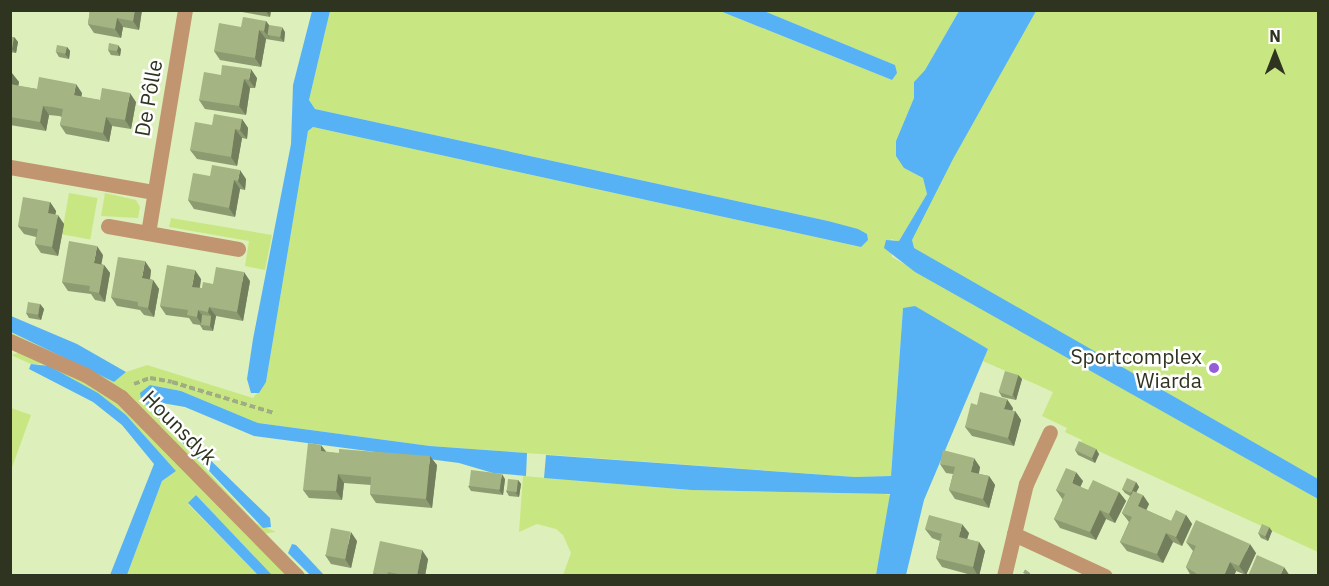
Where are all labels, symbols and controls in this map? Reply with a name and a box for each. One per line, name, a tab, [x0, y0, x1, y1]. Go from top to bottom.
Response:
north arrow	[1245, 24, 1305, 84]
text: N	[1269, 26, 1281, 46]
street label: De Pôlle	[129, 58, 167, 138]
place label: Sportcomplex Wiarda	[1070, 343, 1202, 393]
marker: Sportcomplex Wiarda	[1207, 361, 1221, 375]
street label: Hounsdyk	[138, 385, 222, 469]

